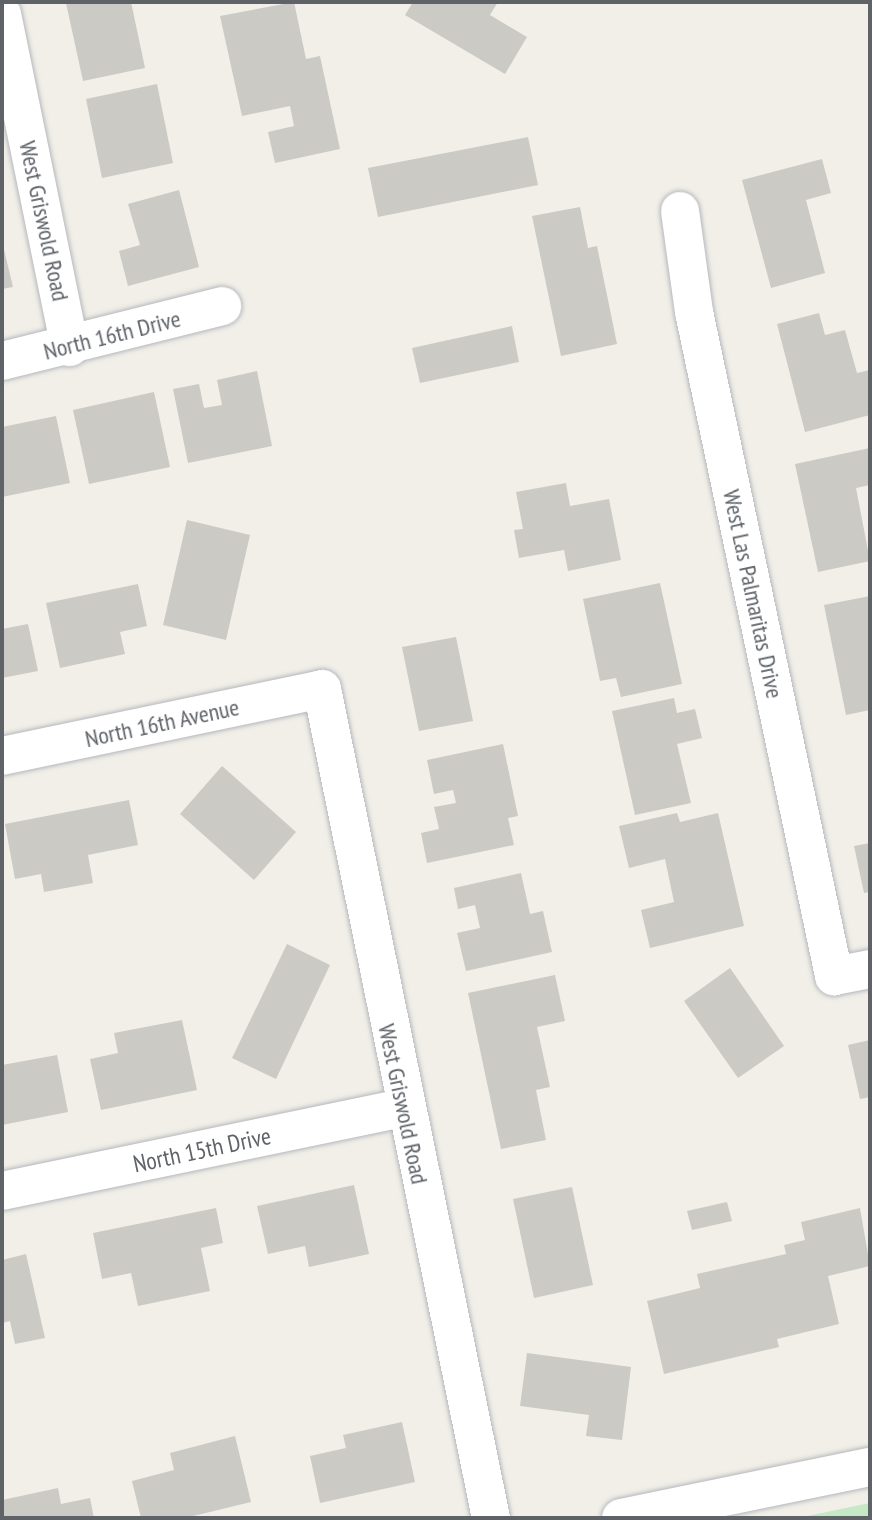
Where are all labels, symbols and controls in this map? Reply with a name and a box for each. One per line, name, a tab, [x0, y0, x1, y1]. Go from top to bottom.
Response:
street label: West Griswold Road	[13, 138, 75, 304]
street label: North 16th Drive	[41, 304, 183, 366]
street label: West Las Palmaritas Drive	[717, 487, 789, 701]
street label: North 16th Avenue	[82, 693, 242, 753]
street label: West Griswold Road	[372, 1021, 434, 1187]
street label: North 15th Drive	[130, 1121, 274, 1179]

